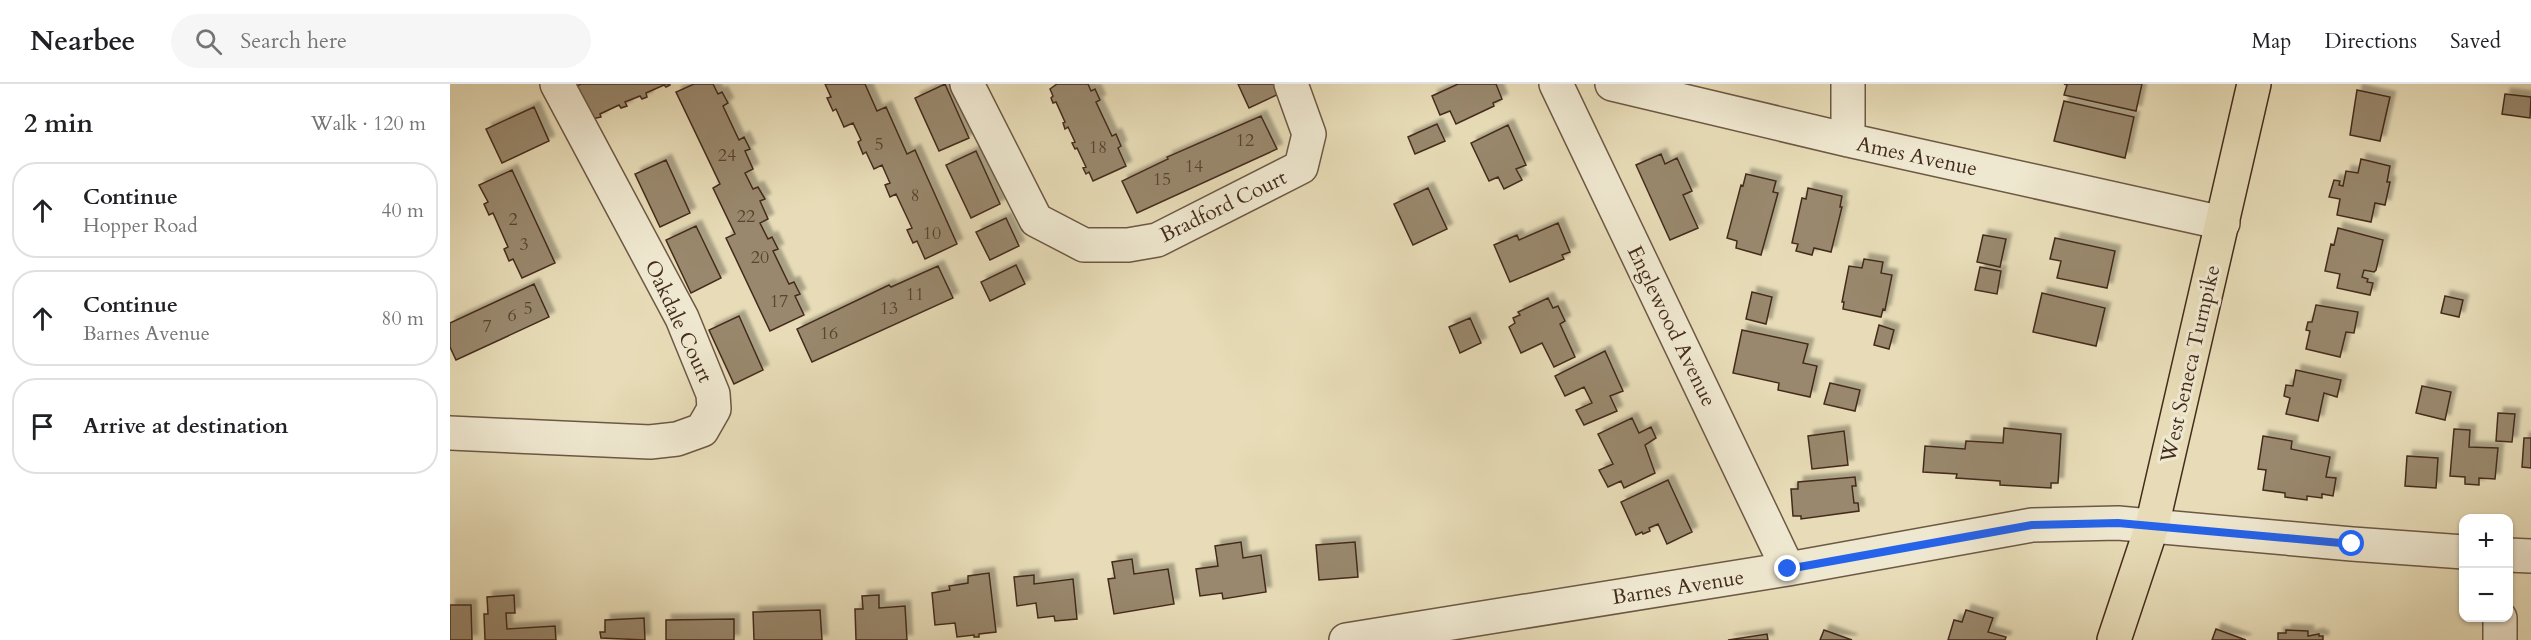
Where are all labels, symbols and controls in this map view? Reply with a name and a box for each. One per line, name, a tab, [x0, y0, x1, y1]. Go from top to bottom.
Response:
search box	[171, 14, 591, 68]
text: Nearbee	[30, 22, 135, 60]
icon: search	[192, 25, 225, 58]
text: Search here	[240, 26, 347, 56]
text: Map	[2251, 27, 2291, 56]
text: Directions	[2324, 27, 2417, 56]
text: Saved	[2450, 27, 2501, 56]
text: 2 min	[24, 106, 93, 141]
text: Walk · 120 m	[311, 110, 426, 137]
house number: 12	[1236, 128, 1254, 153]
street label: Ames Avenue	[1854, 130, 1980, 183]
house number: 5	[874, 132, 884, 157]
house number: 18	[1089, 135, 1107, 160]
house number: 24	[718, 143, 736, 168]
house number: 14	[1185, 154, 1203, 179]
street label: Bradford Court	[1155, 163, 1292, 250]
house number: 15	[1153, 167, 1171, 192]
text: Continue	[83, 182, 178, 212]
house number: 8	[910, 183, 920, 208]
icon: ahead	[26, 194, 59, 227]
text: 40 m	[381, 197, 424, 224]
house number: 22	[737, 204, 755, 229]
house number: 2	[508, 207, 518, 232]
text: Hopper Road	[83, 212, 198, 239]
house number: 10	[923, 221, 941, 246]
house number: 3	[519, 232, 529, 257]
street label: Englewood Avenue	[1620, 241, 1723, 412]
house number: 20	[751, 245, 769, 270]
street label: Oakdale Court	[637, 255, 720, 388]
street label: West Seneca Turnpike	[2153, 262, 2227, 467]
house number: 11	[906, 282, 924, 307]
house number: 17	[770, 289, 788, 314]
text: Continue	[83, 290, 178, 320]
house number: 5	[523, 296, 533, 321]
house number: 13	[880, 296, 898, 321]
icon: ahead	[26, 302, 59, 335]
house number: 6	[507, 303, 517, 328]
text: 80 m	[381, 305, 424, 332]
house number: 7	[482, 314, 492, 339]
text: Barnes Avenue	[83, 320, 210, 347]
house number: 16	[820, 321, 838, 346]
icon: arrive	[26, 410, 59, 443]
text: Arrive at destination	[83, 411, 288, 441]
map controls	[2459, 514, 2513, 622]
button: +	[2459, 514, 2513, 568]
route start	[2338, 530, 2364, 556]
route end	[1774, 555, 1800, 581]
street label: Barnes Avenue	[1610, 563, 1746, 612]
button: −	[2459, 568, 2513, 622]

